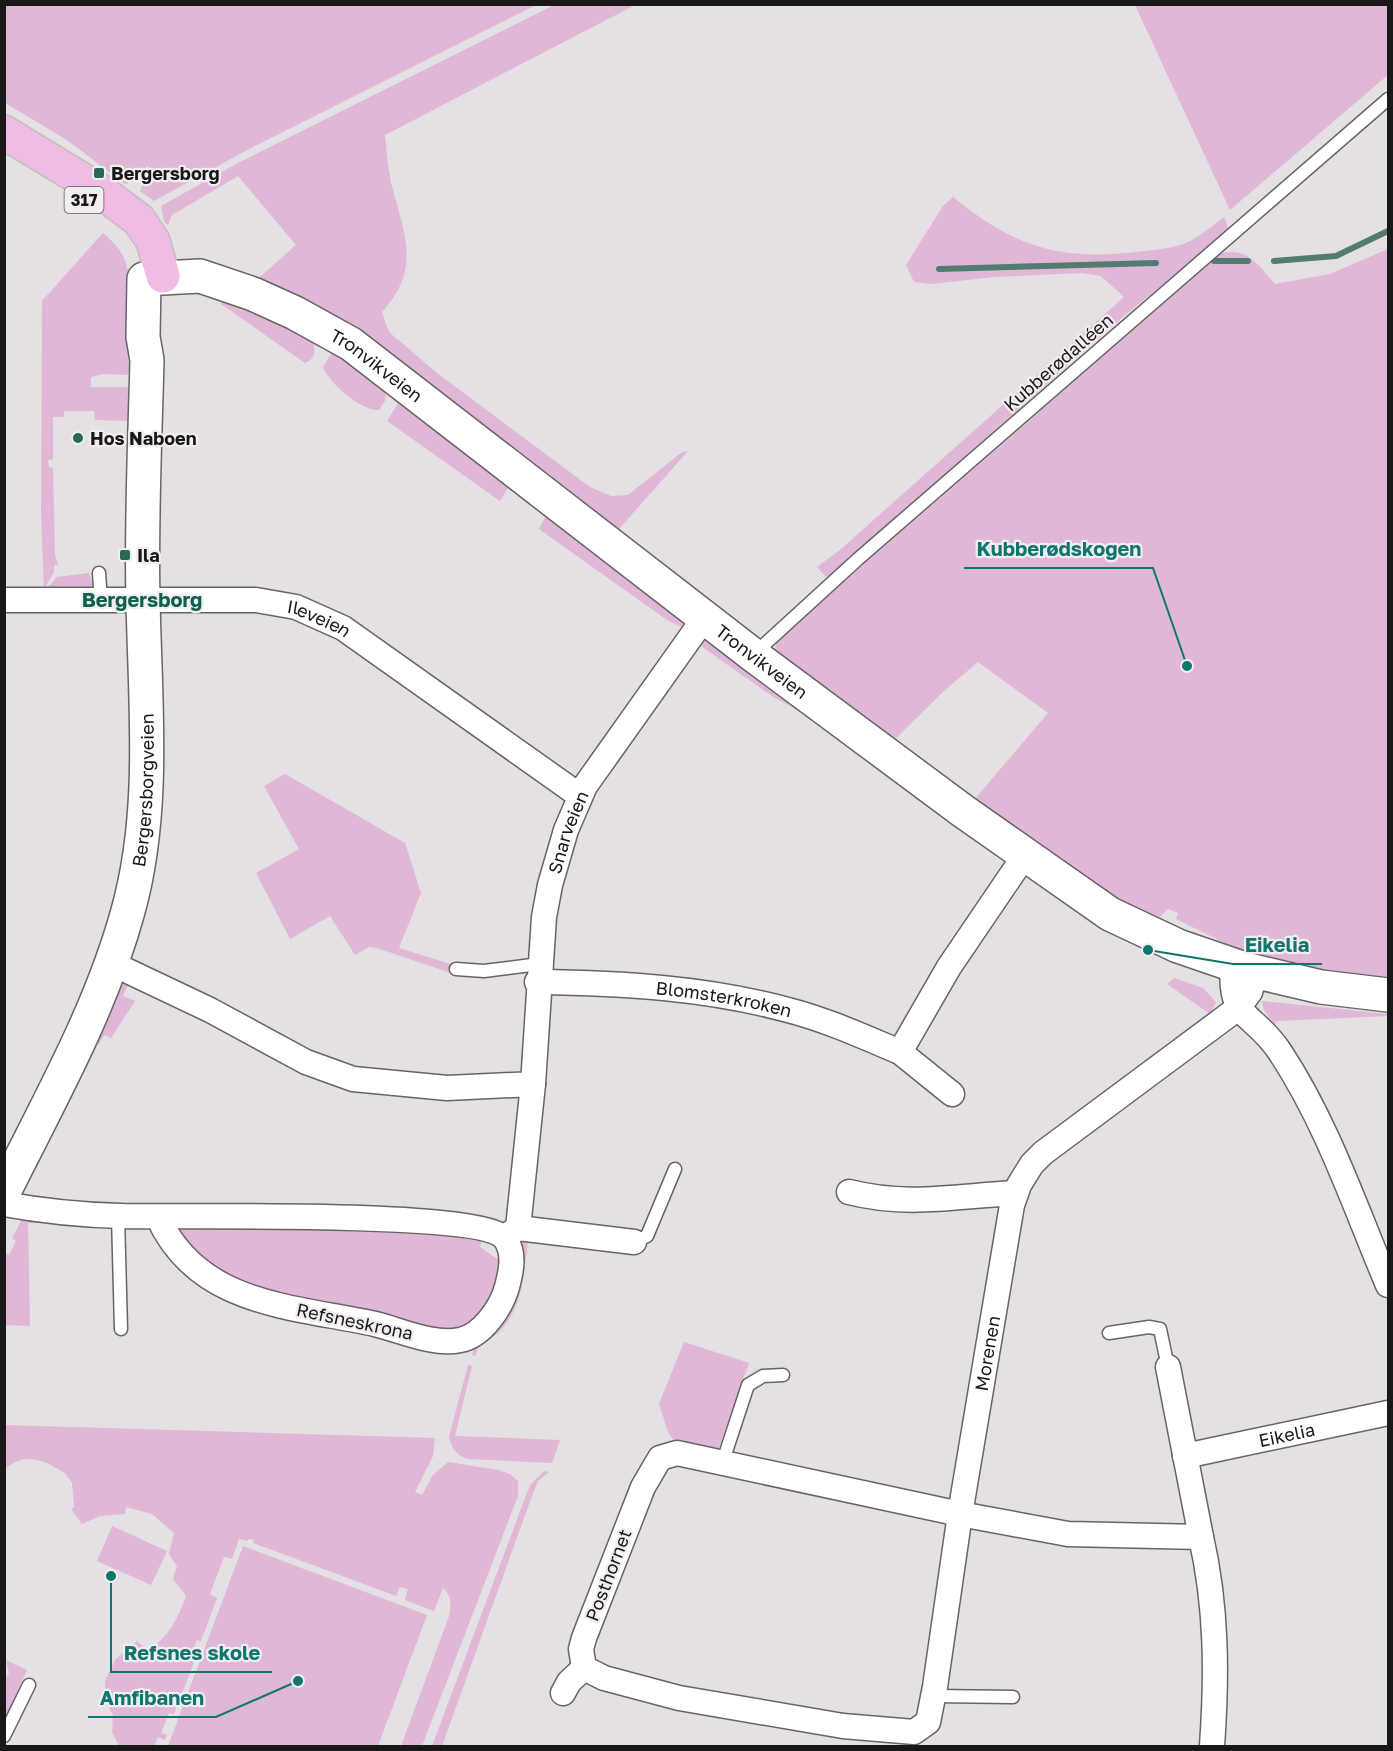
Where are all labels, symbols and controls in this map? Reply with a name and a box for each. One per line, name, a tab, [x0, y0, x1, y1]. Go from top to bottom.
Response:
place label: Bergersborg	[111, 162, 220, 184]
marker: Bergersborg	[92, 166, 106, 180]
road number: 317	[64, 187, 104, 213]
street label: Kubberødalléen	[999, 309, 1117, 415]
street label: Tronvikveien	[327, 324, 427, 407]
place label: Hos Naboen	[90, 427, 197, 449]
marker: Hos Naboen	[71, 431, 85, 445]
callout: Kubberødskogen	[964, 530, 1153, 568]
text: Kubberødskogen	[977, 536, 1141, 560]
place label: Ila	[137, 544, 160, 566]
marker: Ila	[118, 548, 132, 562]
district label: Bergersborg	[82, 587, 202, 611]
street label: Ileveien	[286, 595, 356, 642]
street label: Tronvikveien	[711, 619, 812, 703]
street label: Bergersborgveien	[127, 713, 158, 868]
street label: Snarveien	[543, 787, 593, 876]
callout: Eikelia	[1233, 926, 1322, 964]
text: Eikelia	[1245, 932, 1309, 956]
street label: Blomsterkroken	[655, 976, 794, 1022]
street label: Refsneskrona	[295, 1298, 415, 1344]
street label: Morenen	[970, 1314, 1004, 1393]
street label: Eikelia	[1257, 1418, 1317, 1451]
street label: Posthornet	[580, 1526, 636, 1624]
callout: Refsnes skole	[111, 1634, 272, 1672]
text: Refsnes skole	[124, 1640, 260, 1664]
callout: Amfibanen	[88, 1679, 216, 1717]
text: Amfibanen	[100, 1685, 204, 1709]

